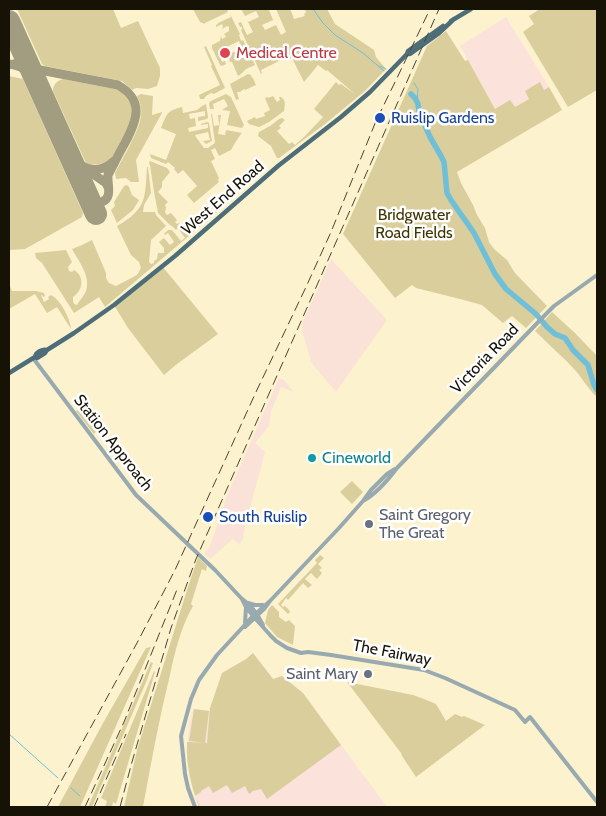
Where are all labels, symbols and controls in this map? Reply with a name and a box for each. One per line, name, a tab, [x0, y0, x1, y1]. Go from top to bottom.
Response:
place label: Medical Centre	[236, 43, 337, 63]
marker: Medical Centre	[218, 46, 232, 60]
place label: Ruislip Gardens	[391, 108, 494, 128]
marker: Ruislip Gardens	[373, 111, 387, 125]
street label: West End Road	[178, 157, 268, 239]
park label: Bridgwater Road Fields	[375, 205, 453, 243]
street label: Victoria Road	[447, 320, 523, 398]
street label: Station Approach	[69, 391, 157, 495]
place label: Cineworld	[322, 448, 391, 468]
marker: Cineworld	[306, 452, 318, 464]
place label: Saint Gregory The Great	[379, 505, 471, 543]
place label: South Ruislip	[219, 507, 307, 527]
marker: South Ruislip	[201, 510, 215, 524]
marker: Saint Gregory The Great	[363, 518, 375, 530]
street label: The Fairway	[351, 636, 433, 670]
place label: Saint Mary	[286, 664, 358, 684]
marker: Saint Mary	[362, 668, 374, 680]

